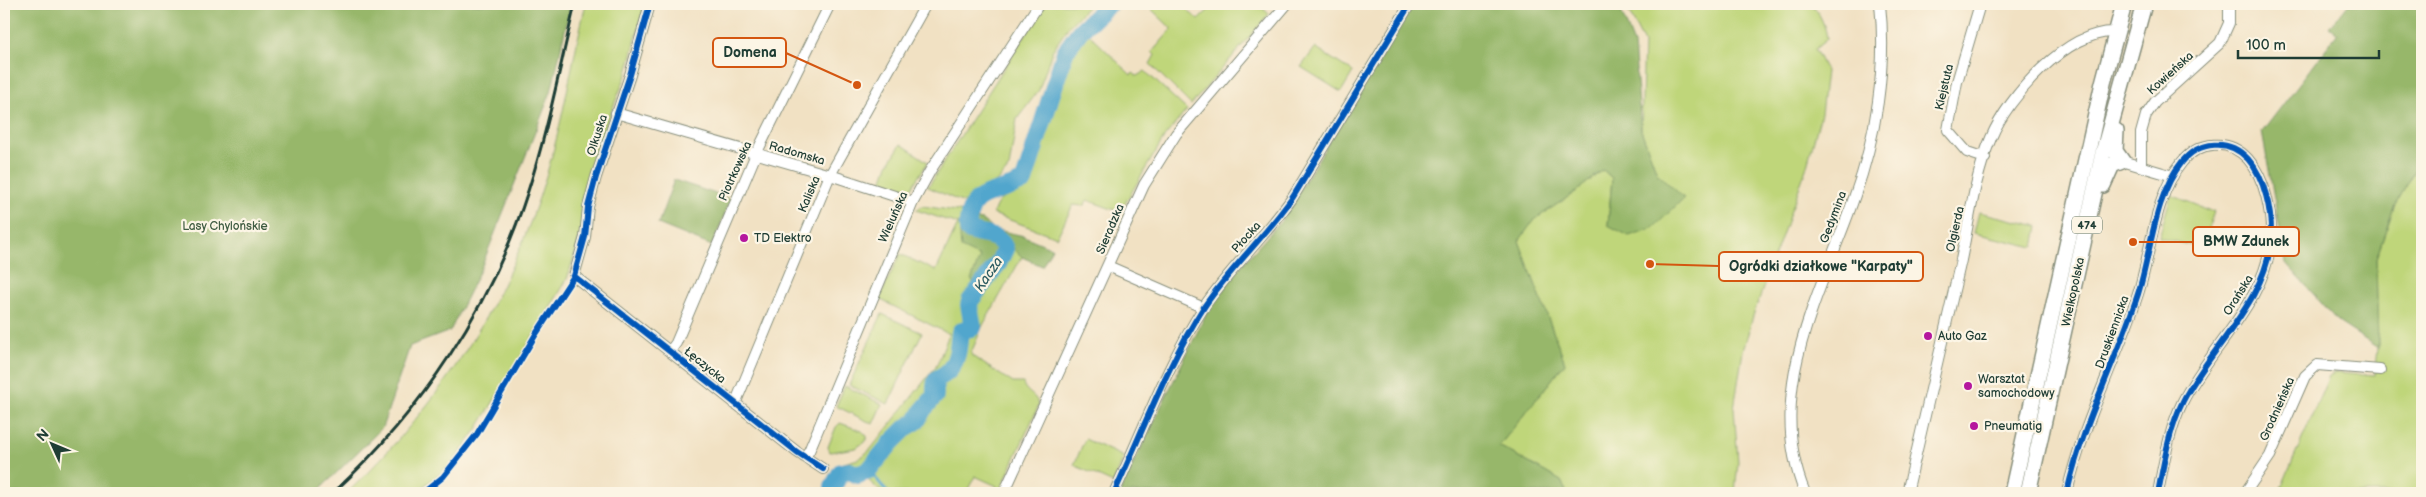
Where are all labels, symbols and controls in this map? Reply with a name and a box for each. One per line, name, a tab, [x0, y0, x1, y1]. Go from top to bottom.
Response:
scale bar	[2238, 28, 2380, 60]
text: 100 m	[2246, 36, 2286, 55]
callout: Domena	[713, 38, 786, 67]
text: Domena	[723, 44, 777, 61]
street label: Kowieńska	[2144, 49, 2197, 98]
street label: Kiejstuta	[1932, 62, 1957, 112]
street label: Olkuska	[584, 112, 611, 158]
street label: Radomska	[767, 138, 827, 169]
street label: Piotrkowska	[716, 139, 755, 203]
street label: Kaliska	[795, 173, 824, 215]
street label: Wieluńska	[876, 189, 911, 245]
street label: Gedymina	[1817, 189, 1850, 245]
street label: Sieradzka	[1093, 202, 1128, 257]
street label: Olgierda	[1943, 205, 1968, 253]
road number: 474	[2072, 216, 2102, 234]
street label: Płocka	[1228, 218, 1264, 256]
park label: Lasy Chylońskie	[182, 219, 268, 234]
callout: BMW Zdunek	[2193, 227, 2299, 256]
place label: TD Elektro	[754, 231, 812, 246]
marker: TD Elektro	[738, 232, 750, 244]
text: BMW Zdunek	[2203, 233, 2290, 250]
callout: Ogródki działkowe "Karpaty"	[1719, 252, 1923, 281]
water label: Kacza	[971, 254, 1006, 295]
street label: Wielkopolska	[2059, 256, 2088, 328]
text: Ogródki działkowe "Karpaty"	[1729, 258, 1913, 275]
street label: Orańska	[2220, 272, 2257, 318]
street label: Druskiennicka	[2092, 293, 2133, 371]
place label: Auto Gaz	[1938, 329, 1987, 344]
marker: Auto Gaz	[1922, 330, 1934, 342]
street label: Łęczycka	[681, 344, 729, 387]
place label: Warsztat samochodowy	[1978, 372, 2055, 401]
street label: Grodnieńska	[2257, 375, 2298, 443]
marker: Warsztat samochodowy	[1962, 380, 1974, 392]
place label: Pneumatig	[1984, 419, 2042, 434]
north arrow	[28, 420, 78, 470]
marker: Pneumatig	[1968, 420, 1980, 432]
text: N	[33, 426, 53, 445]

